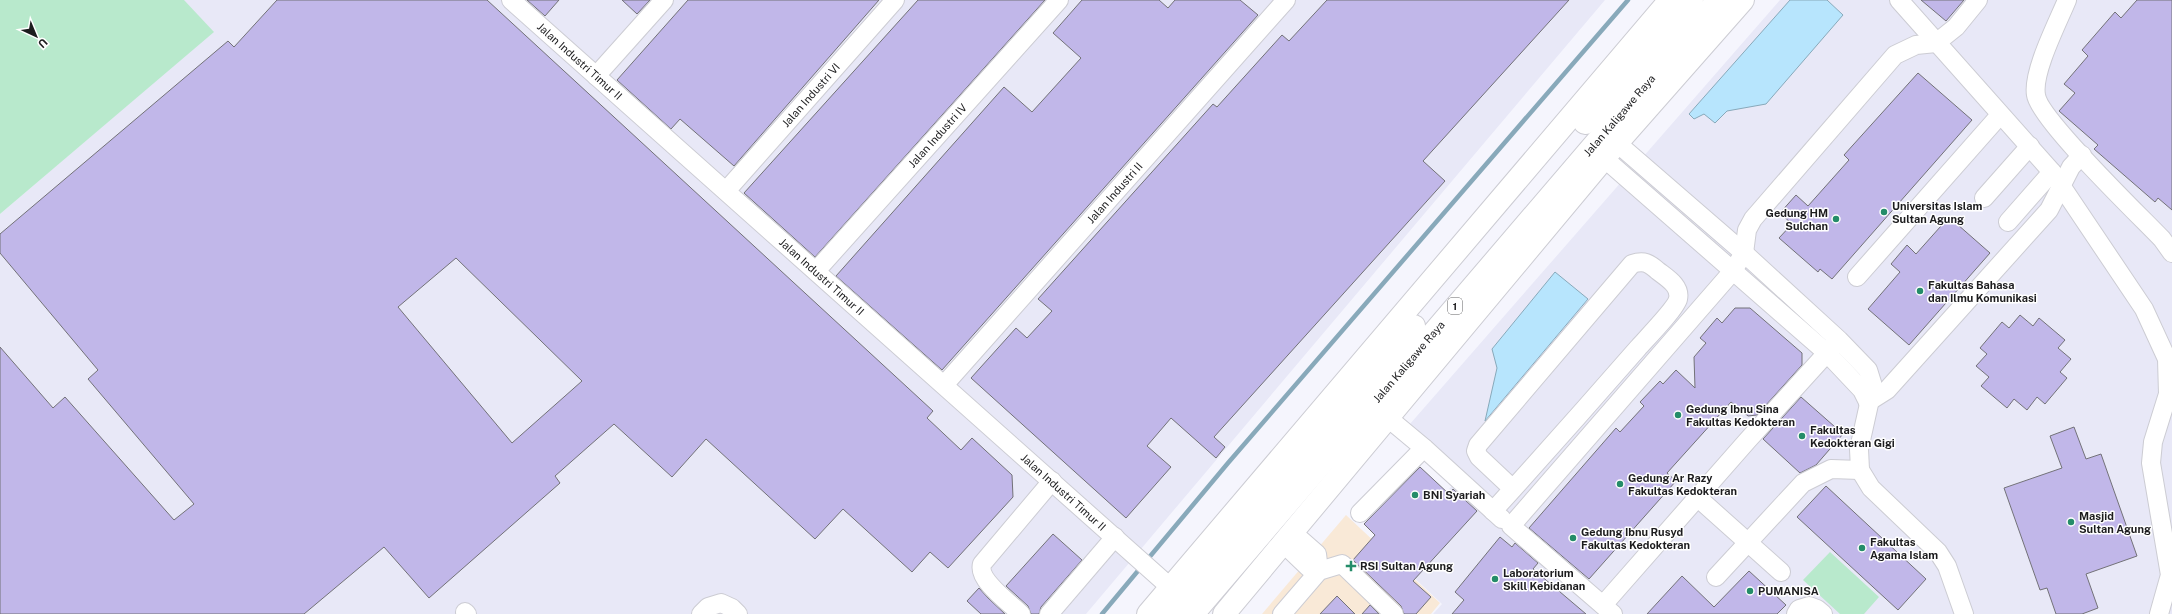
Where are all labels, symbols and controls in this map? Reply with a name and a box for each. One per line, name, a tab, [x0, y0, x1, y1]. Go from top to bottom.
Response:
north arrow	[16, 16, 56, 56]
street label: Jalan Industri Timur II	[535, 20, 624, 102]
text: U	[36, 36, 50, 50]
street label: Jalan Industri VI	[779, 61, 842, 129]
street label: Jalan Kaligawe Raya	[1581, 72, 1657, 159]
street label: Jalan Industri IV	[906, 101, 969, 170]
street label: Jalan Industri II	[1085, 160, 1145, 226]
place label: Universitas Islam Sultan Agung	[1892, 200, 1982, 225]
place label: Gedung HM Sulchan	[1766, 207, 1828, 232]
marker: Universitas Islam Sultan Agung	[1879, 207, 1889, 217]
marker: Gedung HM Sulchan	[1831, 214, 1841, 224]
street label: Jalan Industri Timur II	[777, 236, 866, 318]
place label: Fakultas Bahasa dan Ilmu Komunikasi	[1928, 279, 2037, 304]
marker: Fakultas Bahasa dan Ilmu Komunikasi	[1915, 286, 1925, 296]
road number: 1	[1448, 298, 1462, 314]
street label: Jalan Kaligawe Raya	[1371, 318, 1447, 405]
place label: Gedung Ibnu Sina Fakultas Kedokteran	[1686, 403, 1795, 428]
marker: Gedung Ibnu Sina Fakultas Kedokteran	[1673, 410, 1683, 420]
place label: Fakultas Kedokteran Gigi	[1810, 424, 1895, 449]
marker: Fakultas Kedokteran Gigi	[1797, 431, 1807, 441]
street label: Jalan Industri Timur II	[1019, 451, 1108, 533]
place label: Gedung Ar Razy Fakultas Kedokteran	[1628, 472, 1737, 497]
marker: Gedung Ar Razy Fakultas Kedokteran	[1615, 479, 1625, 489]
place label: BNI Syariah	[1423, 489, 1485, 501]
marker: BNI Syariah	[1410, 490, 1420, 500]
place label: Masjid Sultan Agung	[2079, 510, 2151, 535]
marker: Masjid Sultan Agung	[2066, 517, 2076, 527]
place label: Gedung Ibnu Rusyd Fakultas Kedokteran	[1581, 526, 1690, 551]
marker: Gedung Ibnu Rusyd Fakultas Kedokteran	[1568, 533, 1578, 543]
place label: Fakultas Agama Islam	[1870, 536, 1938, 561]
marker: Fakultas Agama Islam	[1857, 543, 1867, 553]
marker: RSI Sultan Agung	[1345, 560, 1357, 572]
place label: RSI Sultan Agung	[1360, 560, 1453, 572]
place label: Laboratorium Skill Kebidanan	[1503, 567, 1585, 592]
marker: Laboratorium Skill Kebidanan	[1490, 574, 1500, 584]
place label: PUMANISA	[1758, 585, 1819, 597]
marker: PUMANISA	[1745, 586, 1755, 596]

